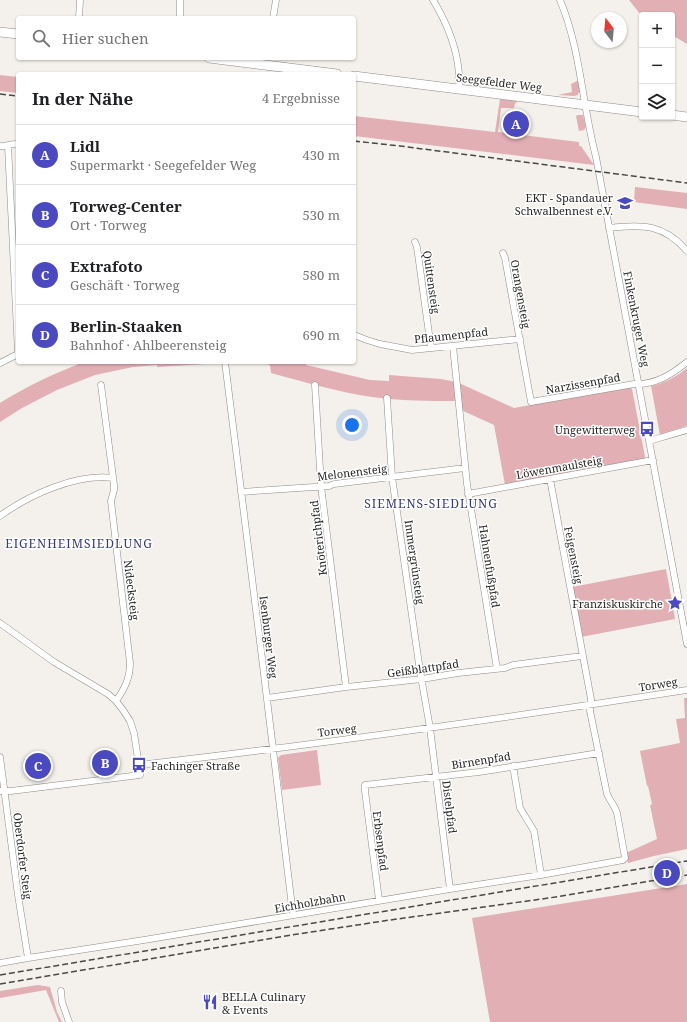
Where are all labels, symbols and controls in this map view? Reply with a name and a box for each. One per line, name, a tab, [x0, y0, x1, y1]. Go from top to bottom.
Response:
north arrow	[591, 12, 627, 48]
map controls	[639, 12, 675, 120]
button: +	[639, 12, 675, 48]
search box	[16, 16, 356, 60]
icon: search	[30, 27, 52, 49]
text: Hier suchen	[62, 28, 149, 48]
button: −	[639, 48, 675, 84]
street label: Seegefelder Weg	[455, 69, 543, 95]
button: layers	[639, 84, 675, 120]
text: In der Nähe	[32, 87, 133, 110]
text: 4 Ergebnisse	[262, 89, 340, 107]
pin: A	[503, 109, 529, 139]
text: Lidl	[70, 136, 100, 156]
text: A	[40, 146, 50, 164]
text: 430 m	[303, 146, 340, 164]
text: Supermarkt · Seegefelder Weg	[70, 156, 256, 174]
place label: EKT - Spandauer Schwalbennest e.V.	[515, 190, 614, 218]
school or university icon: EKT - Spandauer Schwalbennest e.V.	[616, 194, 634, 212]
text: Torweg-Center	[70, 196, 182, 216]
text: B	[41, 206, 49, 224]
text: 530 m	[303, 206, 340, 224]
text: Ort · Torweg	[70, 216, 146, 234]
street label: Quittensteig	[420, 249, 444, 315]
text: Extrafoto	[70, 256, 143, 276]
street label: Orangensteig	[508, 258, 534, 330]
text: C	[41, 266, 49, 284]
text: 580 m	[303, 266, 340, 284]
street label: Finkenkruger Weg	[620, 270, 654, 368]
text: Geschäft · Torweg	[70, 276, 180, 294]
text: Berlin-Staaken	[70, 316, 182, 336]
street label: Pflaumenpfad	[413, 324, 489, 346]
text: D	[40, 326, 50, 344]
text: 690 m	[303, 326, 340, 344]
text: Bahnhof · Ahlbeerensteig	[70, 336, 226, 354]
street label: Narzissenpfad	[544, 369, 622, 397]
your location	[342, 415, 362, 435]
bus stop icon: Ungewitterweg	[638, 420, 656, 438]
place label: Ungewitterweg	[555, 422, 635, 437]
street label: Löwenmaulsteig	[515, 452, 603, 482]
street label: Melonensteig	[316, 460, 388, 484]
district label: SIEMENS-SIEDLUNG	[364, 495, 498, 512]
street label: Knöterichpfad	[306, 499, 330, 577]
street label: Immergrünsteig	[402, 519, 428, 605]
street label: Hahnenfußpfad	[476, 523, 504, 609]
street label: Feigensteig	[561, 525, 587, 585]
district label: EIGENHEIMSIEDLUNG	[5, 535, 153, 552]
street label: Nidecksteig	[121, 559, 143, 621]
place icon: Franziskuskirche	[666, 594, 684, 612]
street label: Isenburger Weg	[256, 595, 282, 679]
place label: Franziskuskirche	[572, 596, 663, 611]
street label: Geißblattpfad	[386, 656, 460, 680]
street label: Torweg	[638, 674, 679, 694]
street label: Torweg	[317, 720, 357, 740]
pin: B	[92, 748, 118, 778]
street label: Birnenpfad	[450, 748, 512, 772]
pin: C	[25, 751, 51, 781]
bus stop icon: Fachinger Straße	[130, 756, 148, 774]
place label: Fachinger Straße	[151, 758, 240, 773]
street label: Distelpfad	[439, 780, 461, 835]
street label: Erbsenpfad	[370, 810, 392, 872]
street label: Oberdorfer Steig	[10, 812, 36, 900]
pin: D	[654, 858, 680, 888]
street label: Eichholzbahn	[273, 888, 347, 916]
place label: BELLA Culinary & Events	[222, 989, 307, 1017]
restaurant icon: BELLA Culinary & Events	[201, 993, 219, 1011]

